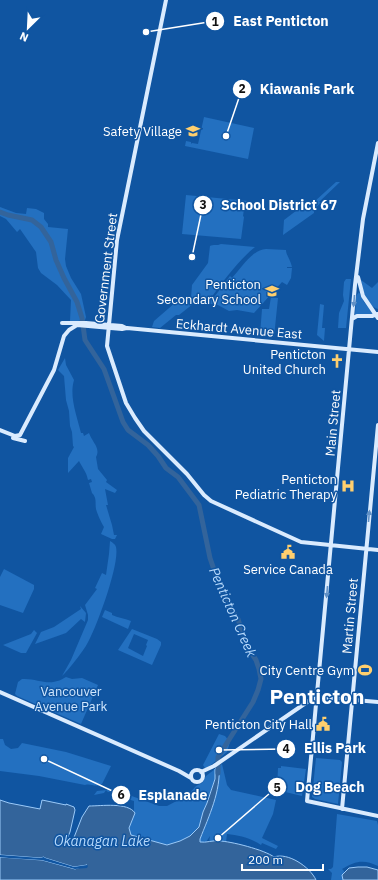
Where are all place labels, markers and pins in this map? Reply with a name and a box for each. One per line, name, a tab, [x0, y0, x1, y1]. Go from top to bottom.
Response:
callout: East Penticton	[205, 8, 337, 34]
callout: Kiawanis Park	[232, 76, 362, 102]
place label: Safety Village	[103, 123, 182, 140]
school or university icon: Safety Village	[185, 123, 201, 139]
callout: School District 67	[193, 192, 345, 218]
place label: Penticton Secondary School	[157, 276, 261, 308]
school or university icon: Penticton Secondary School	[264, 283, 280, 299]
place label: Penticton United Church	[243, 346, 326, 378]
church icon: Penticton United Church	[329, 353, 345, 369]
place label: Penticton Pediatric Therapy	[235, 471, 338, 503]
hospital icon: Penticton Pediatric Therapy	[340, 478, 356, 494]
public building icon: Service Canada	[280, 544, 296, 560]
place label: Service Canada	[243, 561, 333, 578]
place label: City Centre Gym	[260, 662, 354, 679]
sports icon: City Centre Gym	[357, 662, 373, 678]
place label: Penticton City Hall	[205, 716, 312, 733]
public building icon: Penticton City Hall	[315, 716, 331, 732]
callout: Ellis Park	[276, 736, 374, 762]
callout: Dog Beach	[267, 774, 372, 800]
callout: Esplanade	[111, 782, 216, 808]

